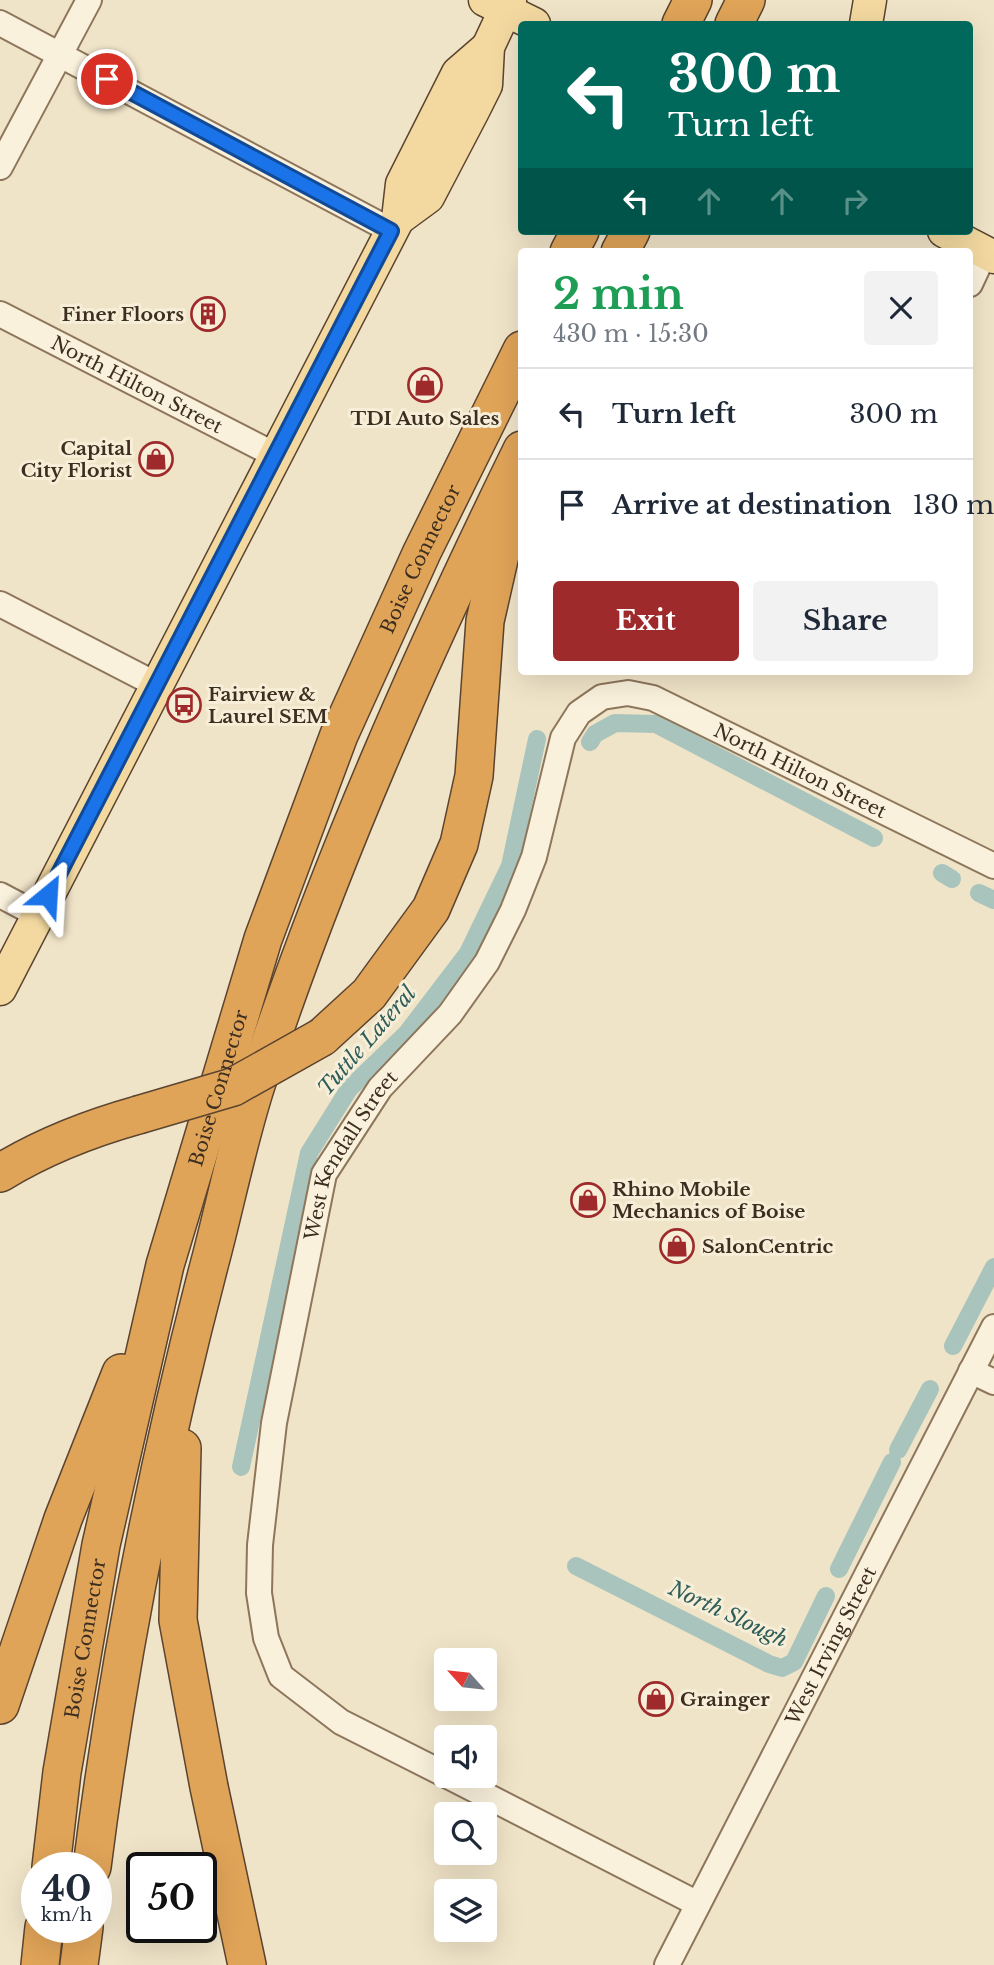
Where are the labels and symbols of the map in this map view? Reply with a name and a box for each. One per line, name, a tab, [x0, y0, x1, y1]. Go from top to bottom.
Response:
pin	[77, 49, 137, 109]
building icon: Finer Floors	[189, 295, 227, 333]
place label: Finer Floors	[62, 303, 184, 326]
street label: North Hilton Street	[48, 331, 227, 438]
shop icon: TDI Auto Sales	[406, 366, 444, 404]
place label: TDI Auto Sales	[351, 407, 500, 430]
place label: Capital City Florist	[21, 437, 133, 482]
shop icon: Capital City Florist	[137, 440, 175, 478]
street label: Boise Connector	[375, 481, 465, 637]
place label: Fairview & Laurel SEM	[208, 683, 328, 728]
bus stop icon: Fairview & Laurel SEM	[165, 686, 203, 724]
street label: North Hilton Street	[710, 718, 891, 823]
position arrow	[11, 858, 85, 932]
water label: Tuttle Lateral	[312, 981, 422, 1101]
street label: Boise Connector	[184, 1007, 253, 1169]
street label: West Kendall Street	[299, 1065, 403, 1243]
place label: Rhino Mobile Mechanics of Boise	[612, 1178, 805, 1223]
shop icon: Rhino Mobile Mechanics of Boise	[569, 1181, 607, 1219]
shop icon: SalonCentric	[658, 1227, 696, 1265]
place label: SalonCentric	[702, 1235, 833, 1258]
street label: Boise Connector	[60, 1557, 110, 1720]
street label: West Irving Street	[780, 1562, 881, 1730]
water label: North Slough	[664, 1575, 792, 1653]
north arrow	[434, 1648, 497, 1712]
shop icon: Grainger	[637, 1680, 675, 1718]
place label: Grainger	[680, 1688, 770, 1711]
speed limit sign: 50	[126, 1852, 217, 1943]

